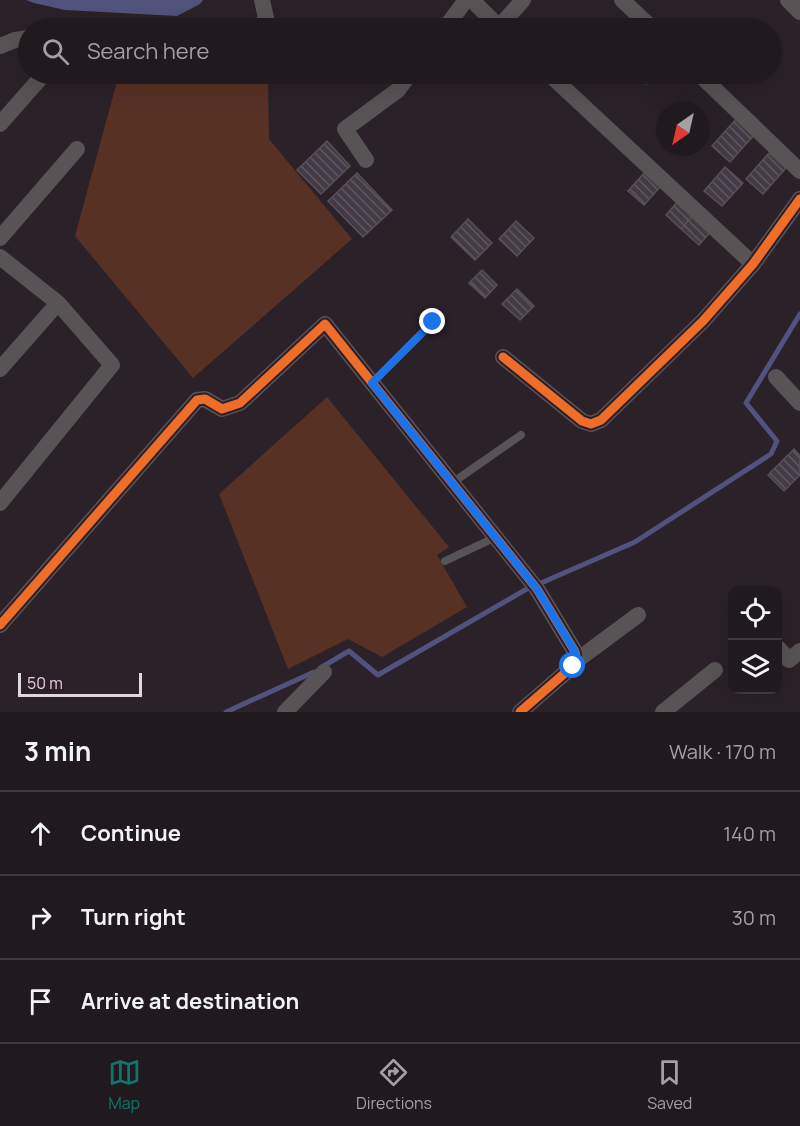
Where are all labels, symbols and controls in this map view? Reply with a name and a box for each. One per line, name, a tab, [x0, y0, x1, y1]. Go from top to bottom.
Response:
search box	[18, 18, 782, 84]
icon: search	[39, 35, 72, 68]
text: Search here	[87, 36, 209, 66]
north arrow	[656, 102, 710, 156]
route end	[419, 308, 445, 334]
map controls	[728, 586, 782, 694]
button: locate	[728, 586, 782, 640]
button: layers	[728, 640, 782, 694]
route start	[559, 652, 585, 678]
scale bar	[18, 670, 142, 698]
text: 50 m	[27, 672, 63, 694]
text: 3 min	[24, 733, 91, 769]
text: Walk · 170 m	[669, 738, 776, 765]
icon: ahead	[24, 817, 57, 850]
text: Continue	[81, 818, 181, 848]
text: 140 m	[723, 820, 776, 847]
icon: right	[24, 901, 57, 934]
text: Turn right	[81, 902, 186, 932]
text: 30 m	[732, 904, 776, 931]
icon: arrive	[24, 985, 57, 1018]
text: Arrive at destination	[81, 986, 299, 1016]
tab: Map	[108, 1056, 141, 1114]
tab: Directions	[356, 1056, 432, 1114]
tab: Saved	[647, 1056, 692, 1114]

